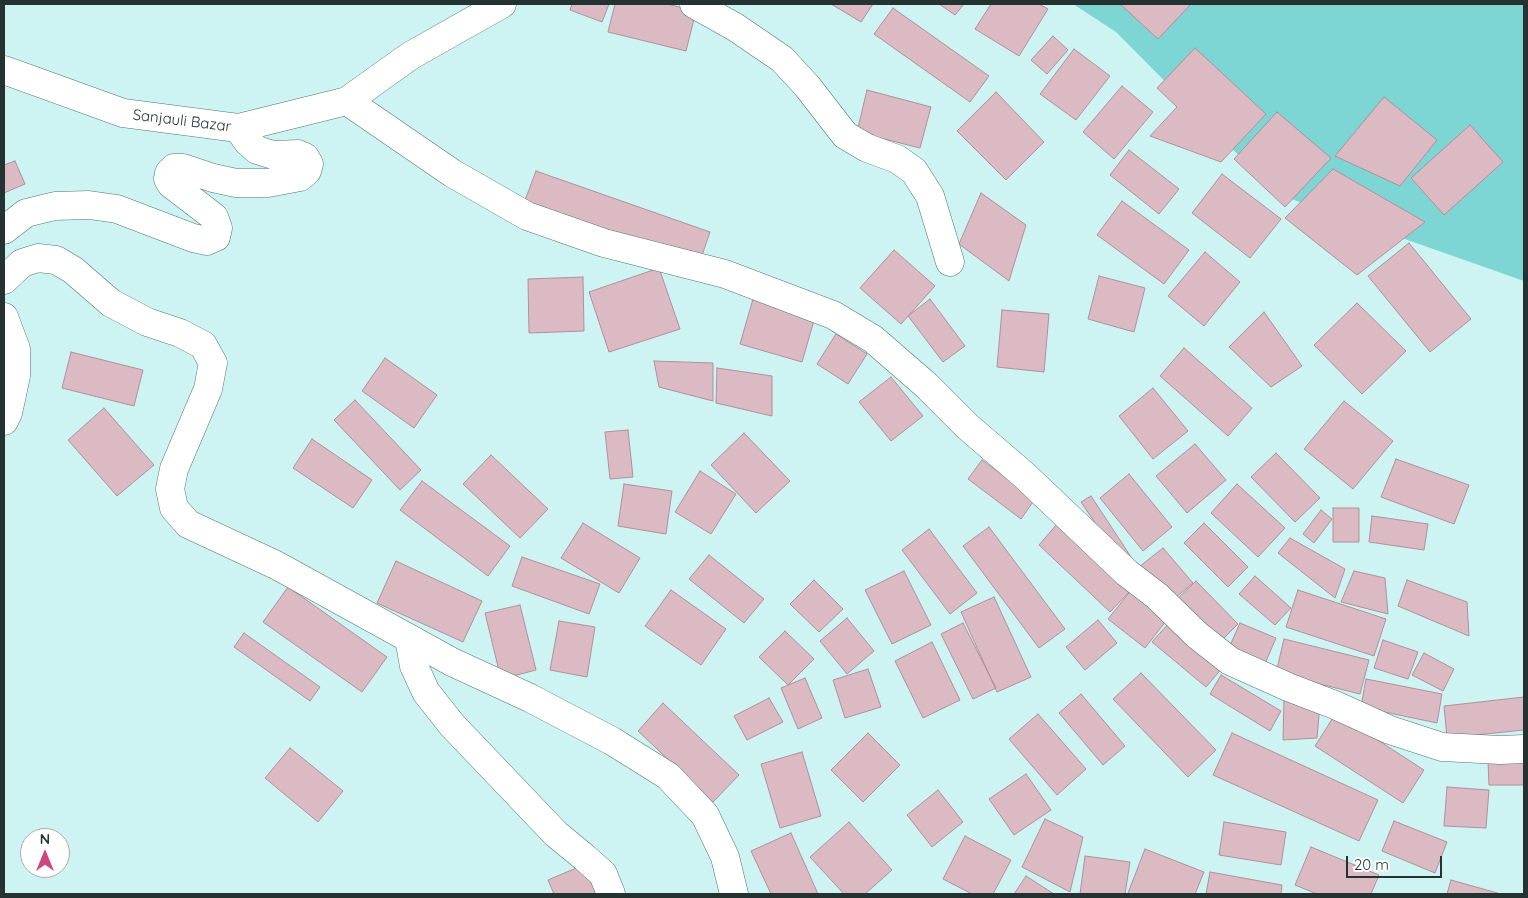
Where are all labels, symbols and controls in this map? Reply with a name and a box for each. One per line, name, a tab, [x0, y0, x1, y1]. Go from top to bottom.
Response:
street label: Sanjauli Bazar	[132, 106, 232, 136]
north arrow	[20, 828, 70, 878]
text: N	[40, 830, 50, 848]
scale bar	[1348, 846, 1444, 878]
text: 20 m	[1354, 855, 1389, 874]

